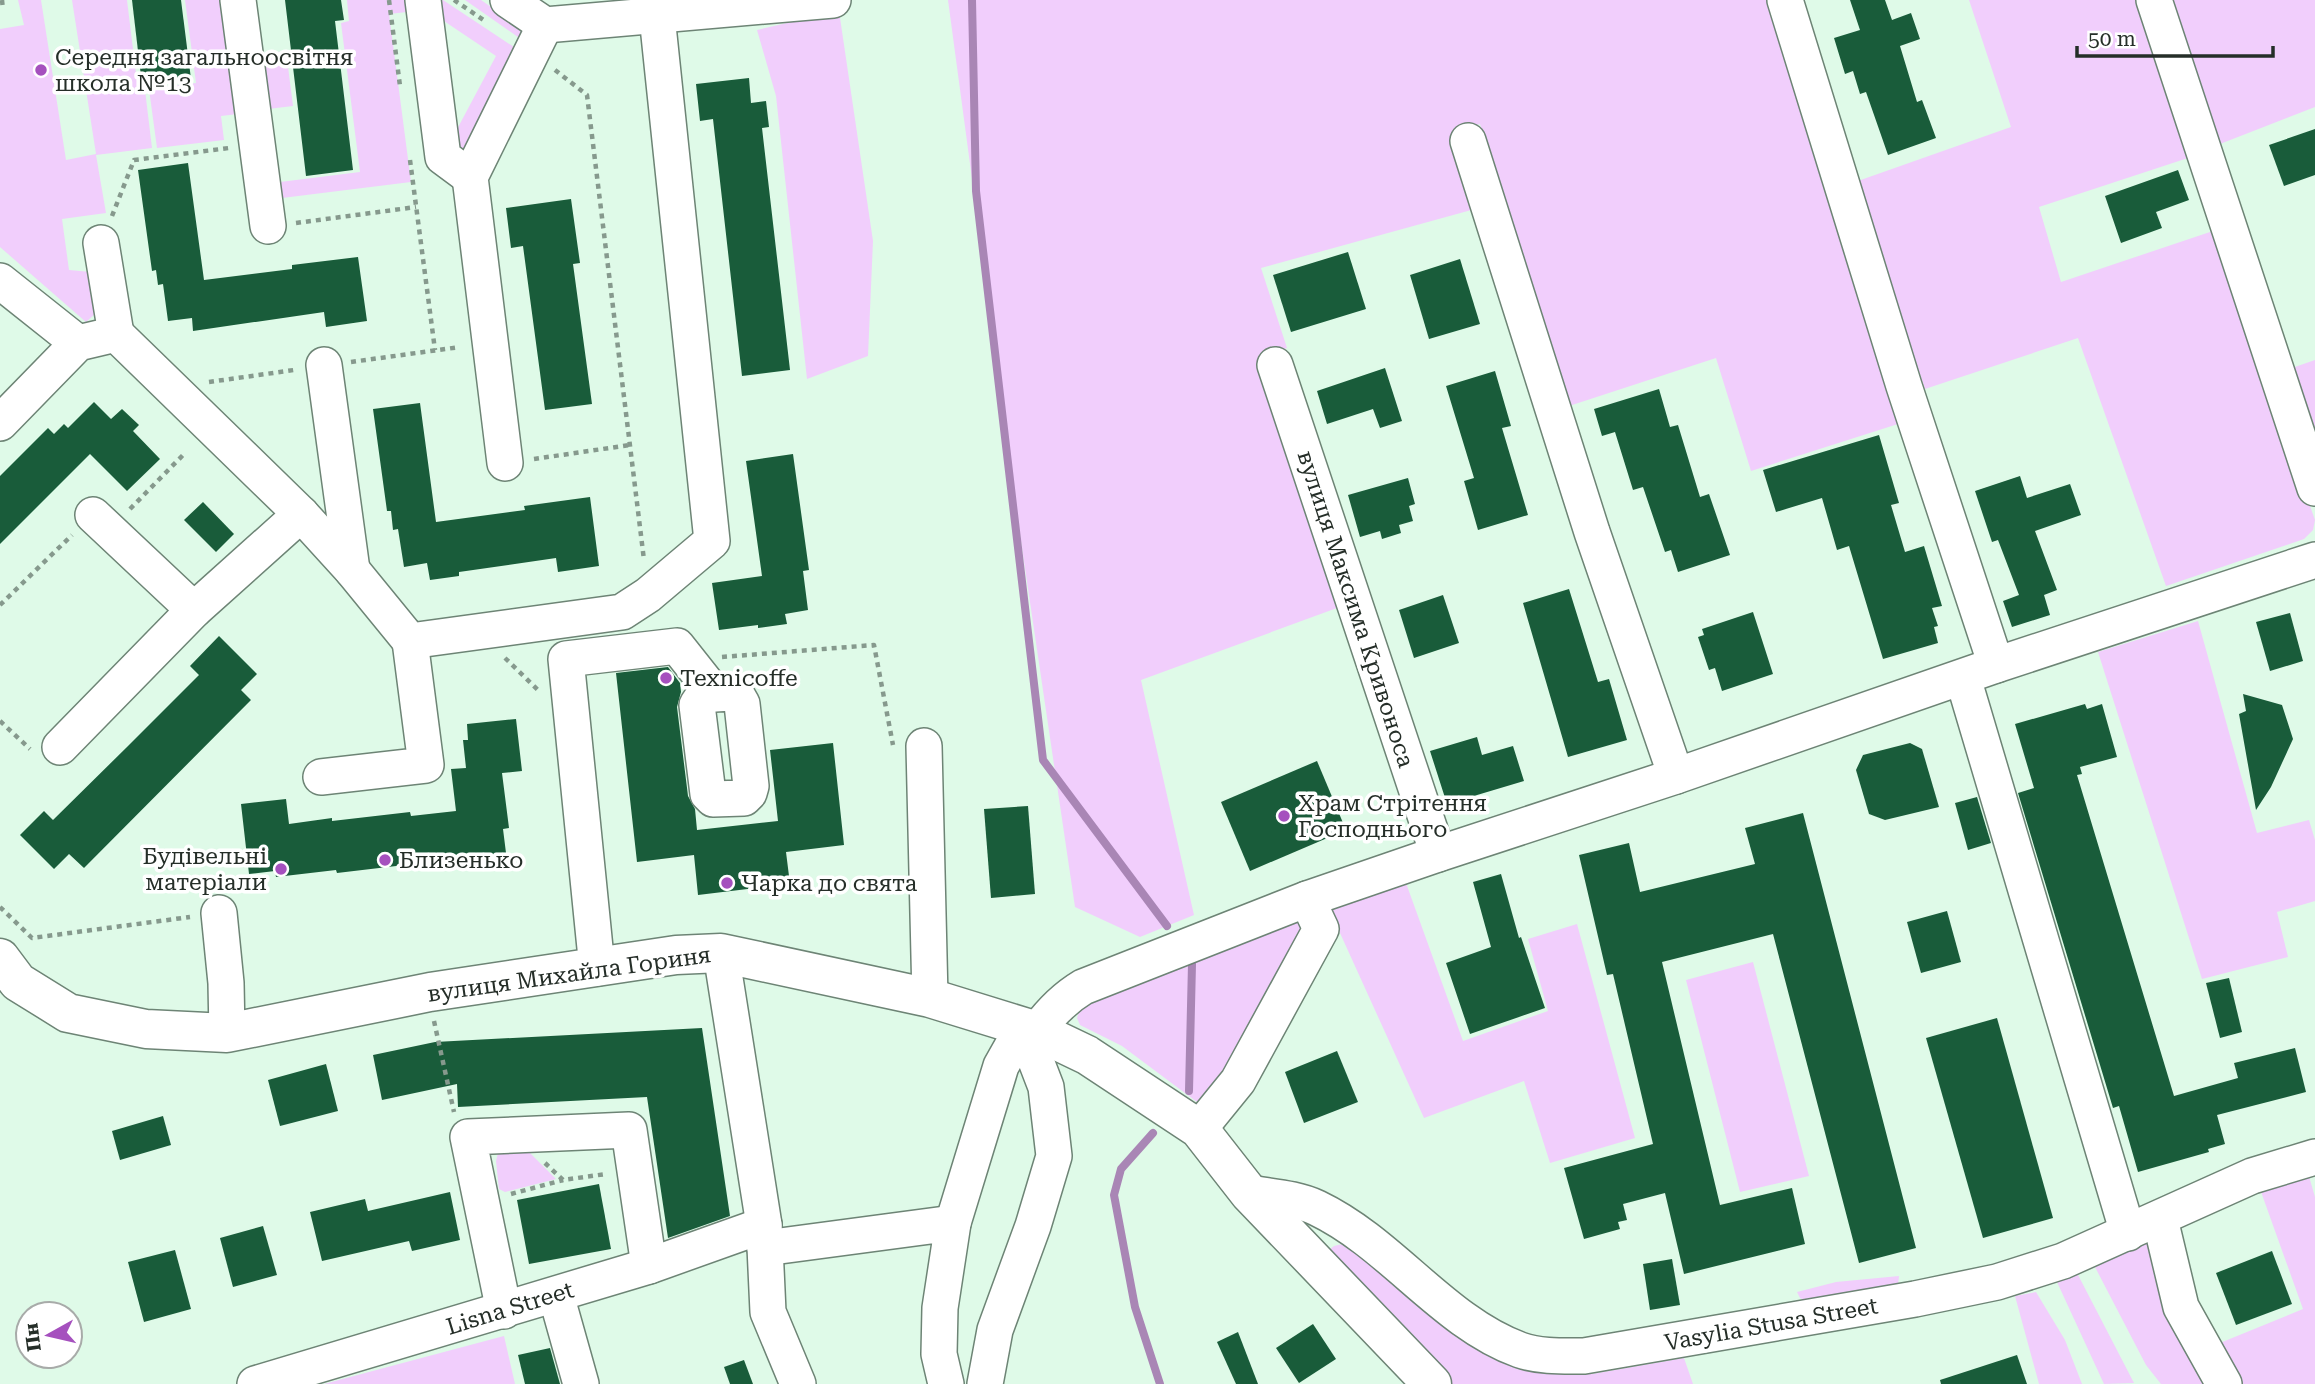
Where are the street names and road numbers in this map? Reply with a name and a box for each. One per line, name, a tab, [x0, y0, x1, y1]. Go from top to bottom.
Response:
street label: вулиця Максима Кривоноса	[1291, 447, 1420, 772]
street label: вулиця Михайла Гориня	[426, 941, 713, 1008]
street label: Lisna Street	[443, 1276, 577, 1341]
street label: Vasylia Stusa Street	[1662, 1292, 1880, 1357]

